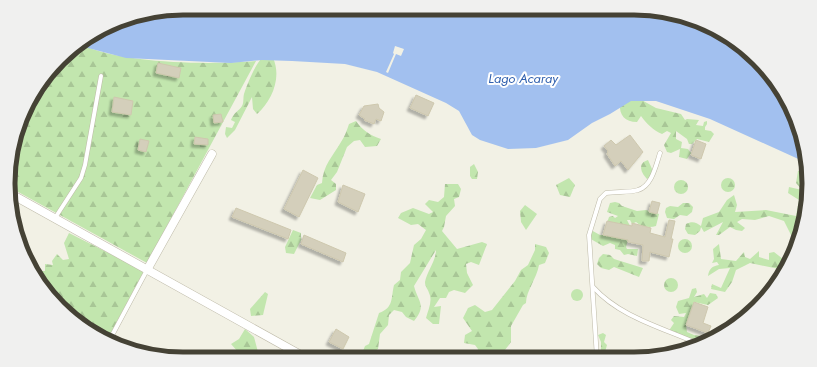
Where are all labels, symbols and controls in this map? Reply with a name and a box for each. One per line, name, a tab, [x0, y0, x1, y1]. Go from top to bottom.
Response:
water label: Lago Acaray	[488, 69, 559, 88]

